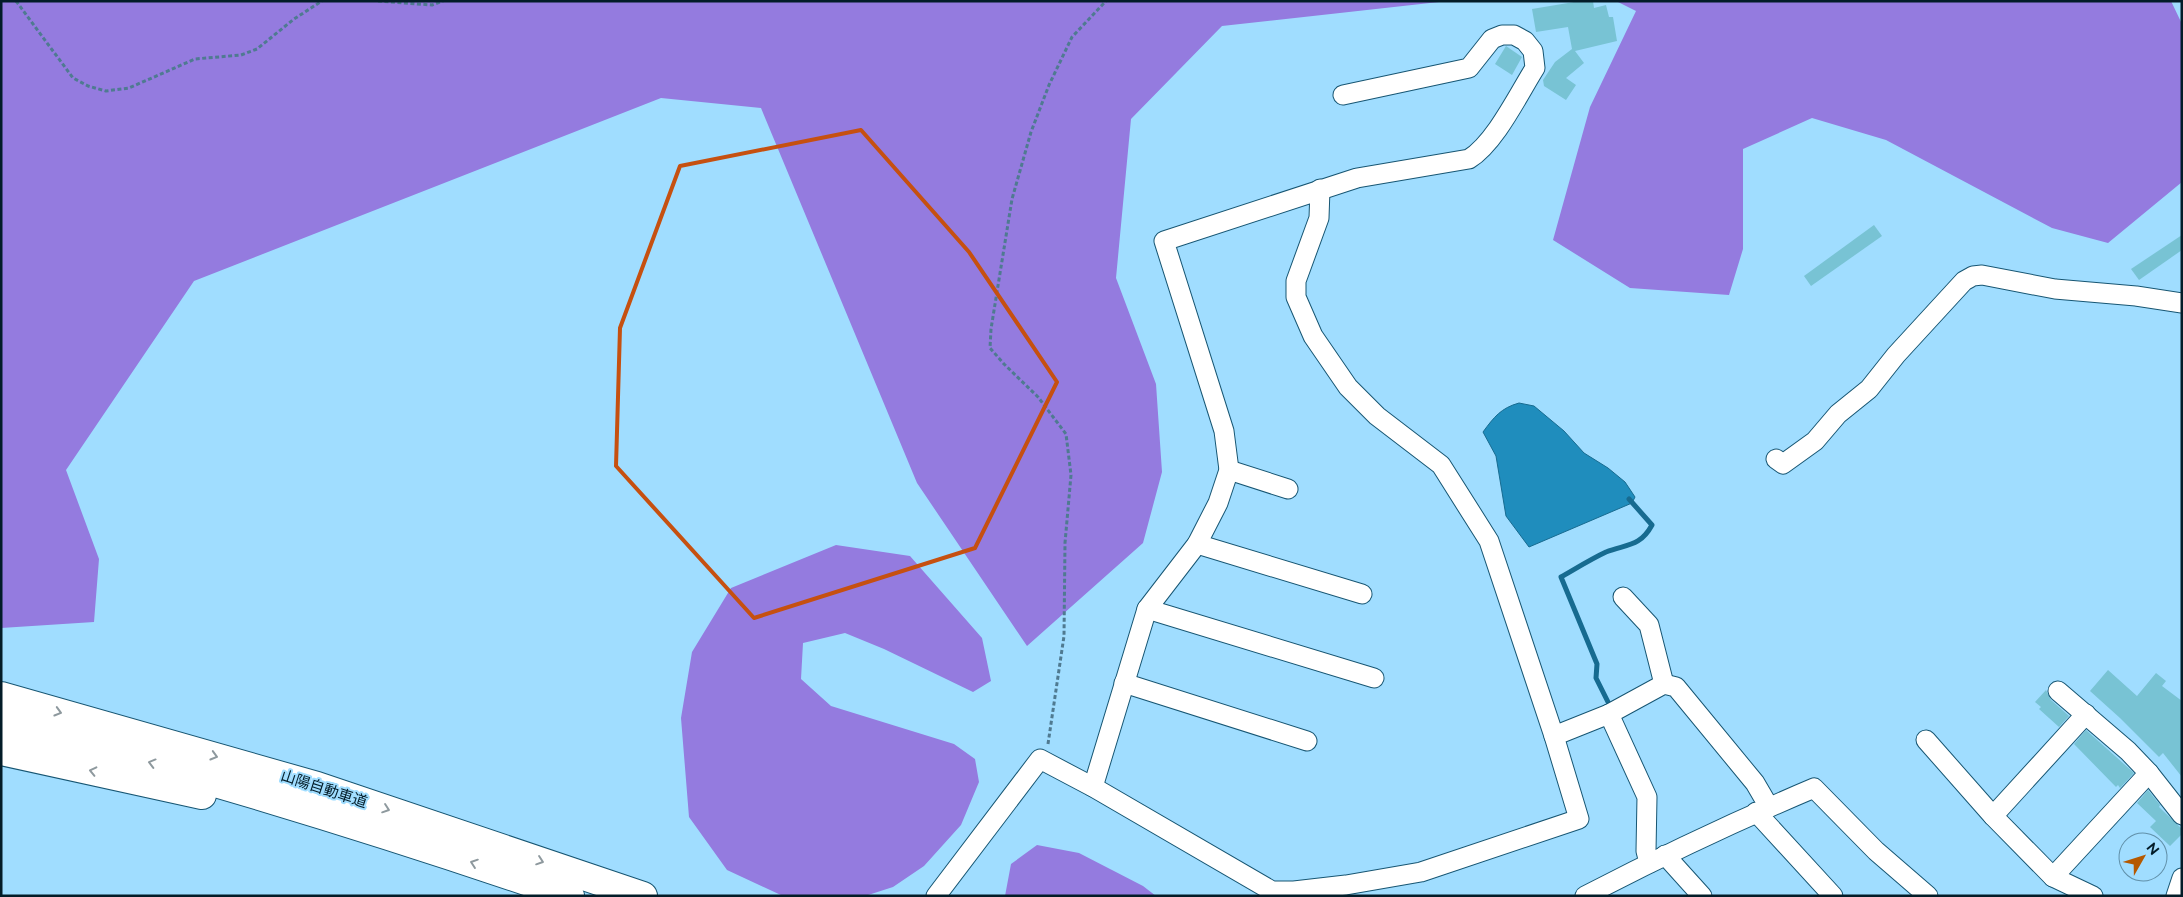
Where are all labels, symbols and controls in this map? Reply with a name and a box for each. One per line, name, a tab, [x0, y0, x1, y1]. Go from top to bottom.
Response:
one-way arrow	[53, 706, 62, 716]
one-way arrow	[210, 751, 218, 761]
one-way arrow	[147, 758, 156, 769]
one-way arrow	[88, 766, 97, 777]
street label: 山陽自動車道	[278, 767, 370, 811]
one-way arrow	[382, 803, 390, 813]
north arrow	[2118, 832, 2168, 882]
text: N	[2144, 840, 2163, 858]
one-way arrow	[536, 855, 544, 865]
one-way arrow	[470, 859, 479, 869]

